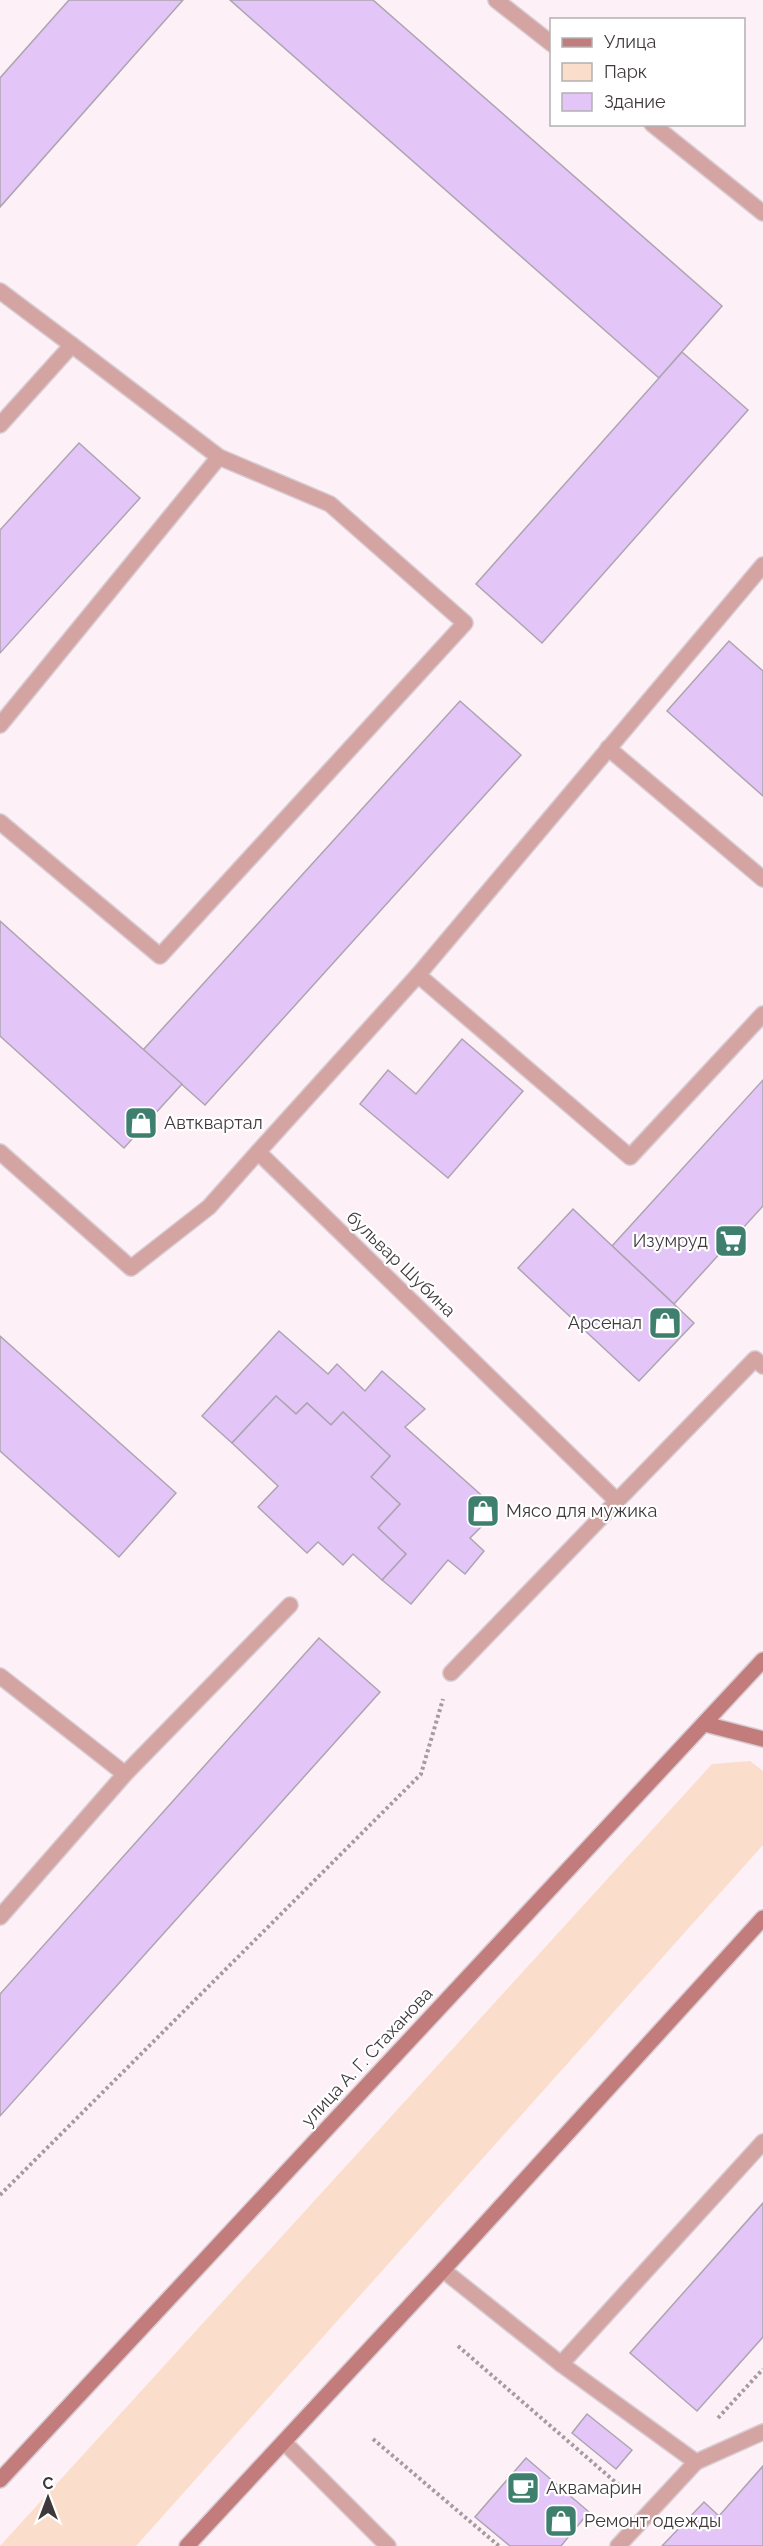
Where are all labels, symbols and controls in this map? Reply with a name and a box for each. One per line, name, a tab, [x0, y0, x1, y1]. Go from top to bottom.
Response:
legend	[550, 18, 745, 126]
text: Улица	[604, 31, 656, 52]
text: Парк	[604, 61, 647, 82]
text: Здание	[604, 91, 666, 112]
shop icon: Автквартал	[123, 1105, 159, 1141]
place label: Автквартал	[164, 1112, 263, 1133]
street label: бульвар Шубина	[343, 1206, 460, 1321]
supermarket icon: Изумруд	[713, 1223, 749, 1259]
place label: Изумруд	[633, 1230, 708, 1251]
shop icon: Арсенал	[647, 1305, 683, 1341]
place label: Арсенал	[568, 1312, 642, 1333]
shop icon: Мясо для мужика	[465, 1493, 501, 1529]
place label: Мясо для мужика	[506, 1500, 657, 1521]
street label: улица А. Г. Стаханова	[297, 1983, 437, 2131]
north arrow	[18, 2468, 78, 2528]
cafe icon: Аквамарин	[505, 2470, 541, 2506]
text: С	[43, 2474, 54, 2493]
place label: Аквамарин	[546, 2477, 642, 2498]
shop icon: Ремонт одежды	[543, 2503, 579, 2539]
place label: Ремонт одежды	[584, 2510, 721, 2531]

